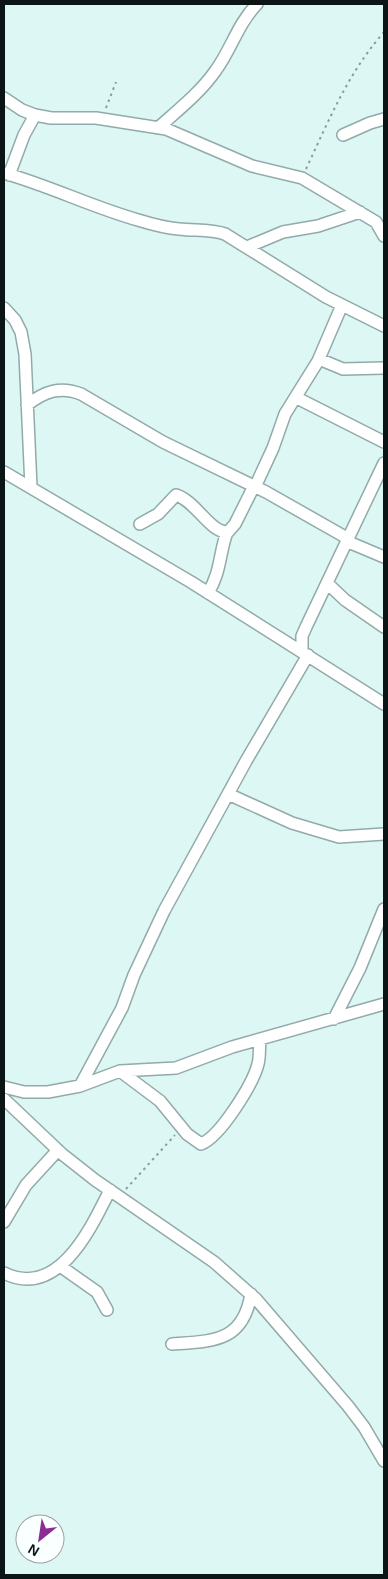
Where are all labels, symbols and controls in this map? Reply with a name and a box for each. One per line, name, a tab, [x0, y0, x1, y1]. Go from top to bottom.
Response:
north arrow	[15, 1514, 65, 1564]
text: N	[25, 1541, 42, 1560]

